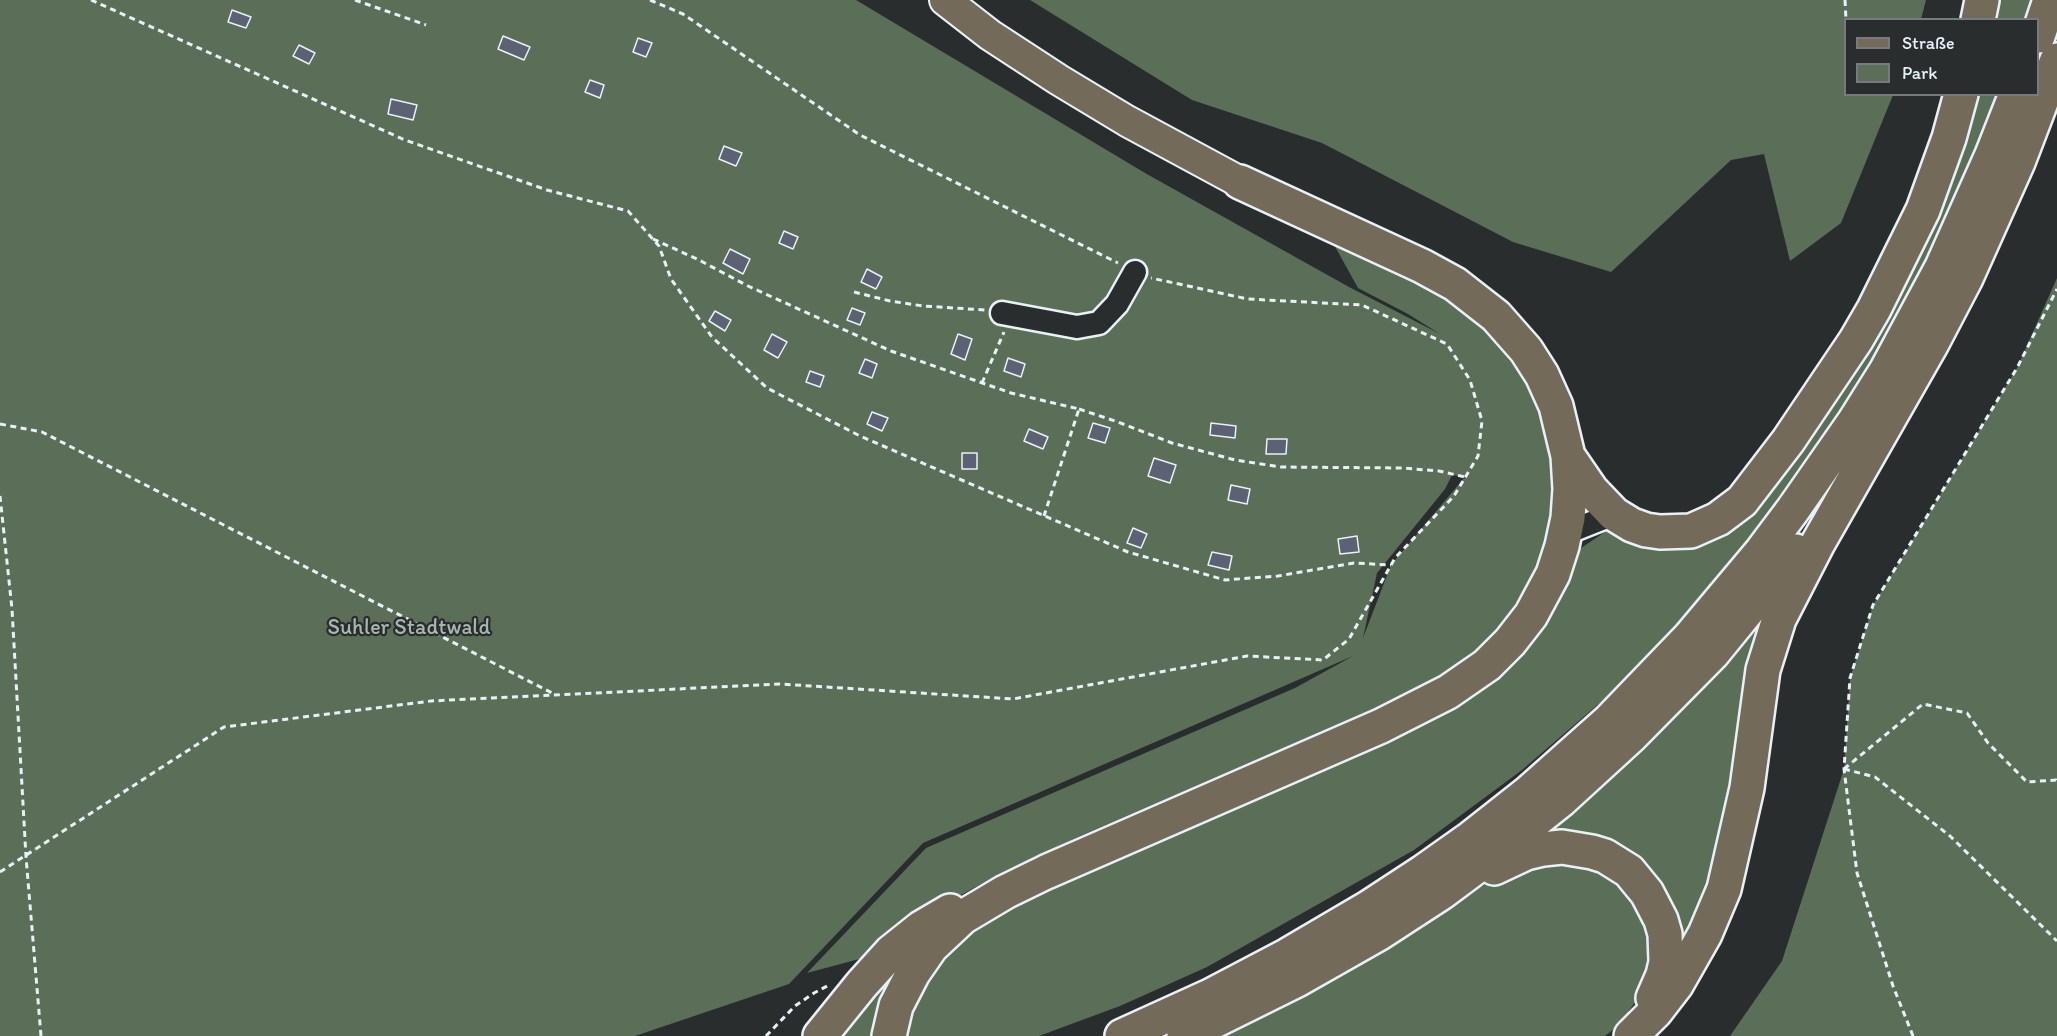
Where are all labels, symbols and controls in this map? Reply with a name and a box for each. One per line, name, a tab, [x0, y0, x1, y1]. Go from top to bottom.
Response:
legend	[1844, 18, 2039, 96]
text: Straße	[1902, 32, 1955, 54]
text: Park	[1902, 62, 1937, 84]
park label: Suhler Stadtwald	[328, 615, 490, 641]

